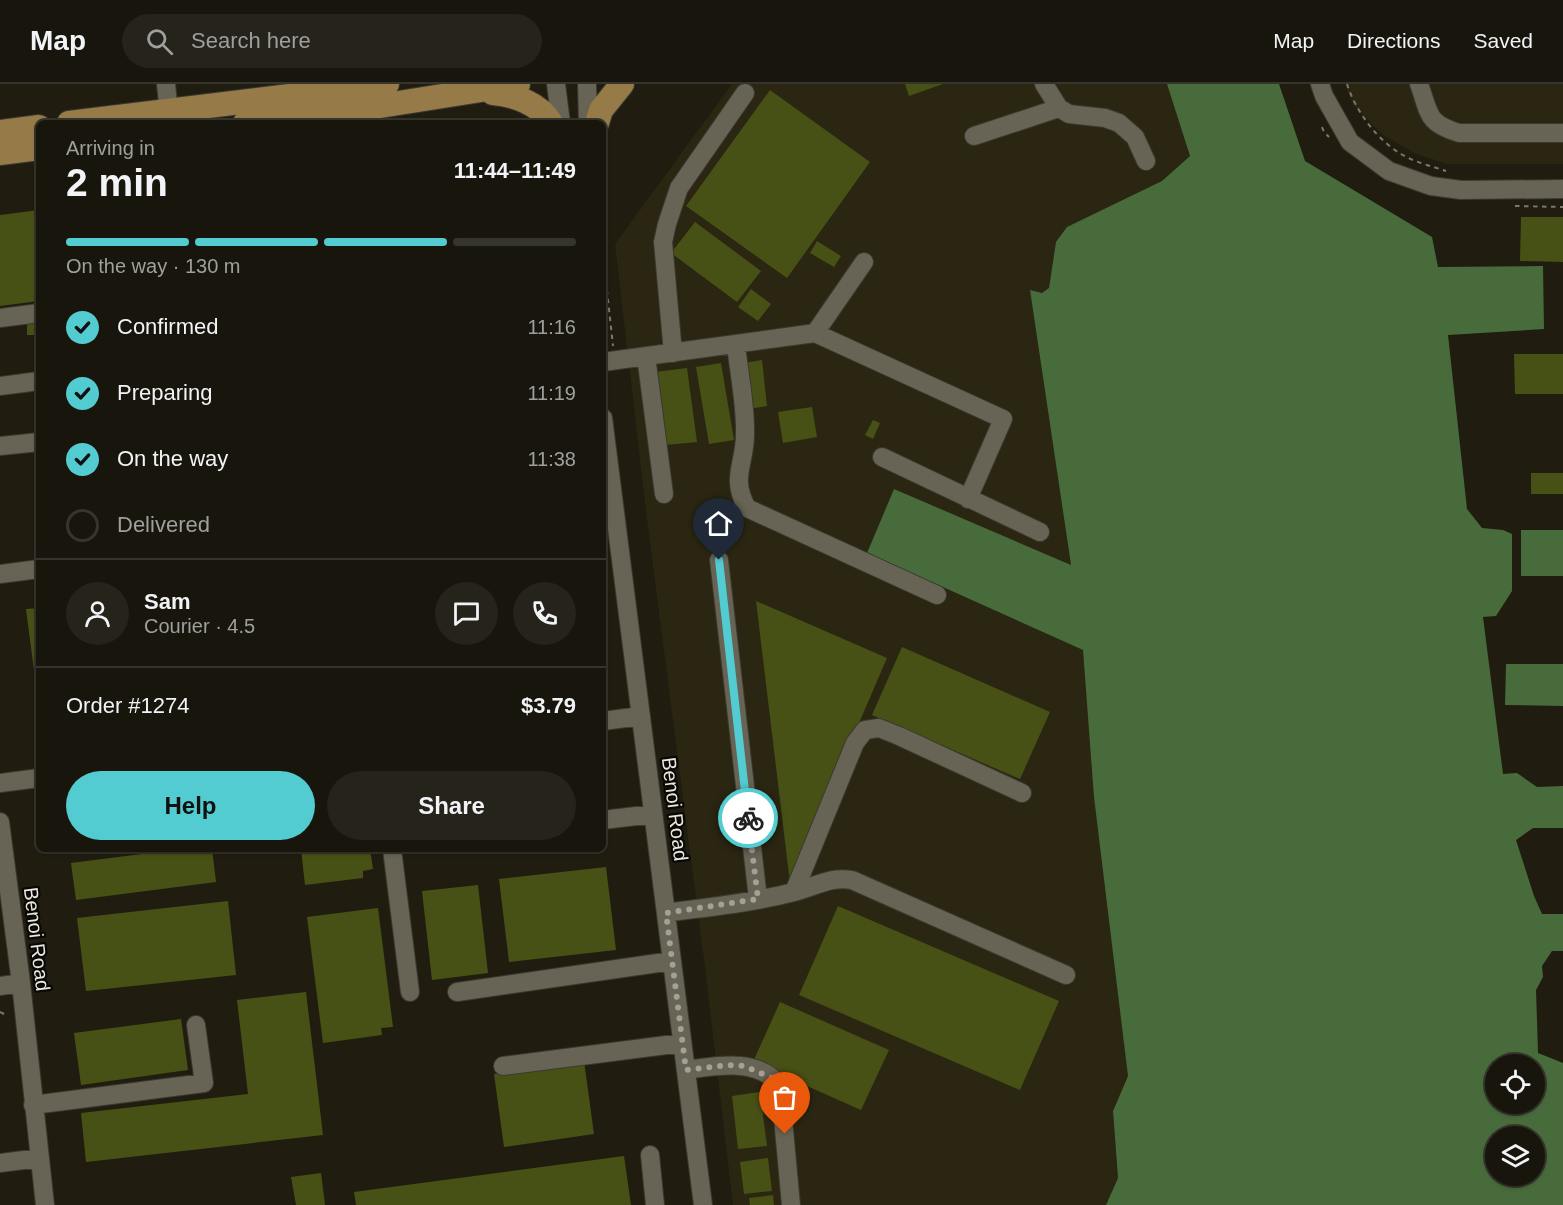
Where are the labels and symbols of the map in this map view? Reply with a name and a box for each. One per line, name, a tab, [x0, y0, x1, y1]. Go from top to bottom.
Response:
pin	[693, 498, 744, 560]
street label: Benoi Road	[658, 756, 692, 862]
courier	[718, 788, 778, 848]
street label: Benoi Road	[20, 886, 54, 992]
pin	[759, 1072, 810, 1134]

